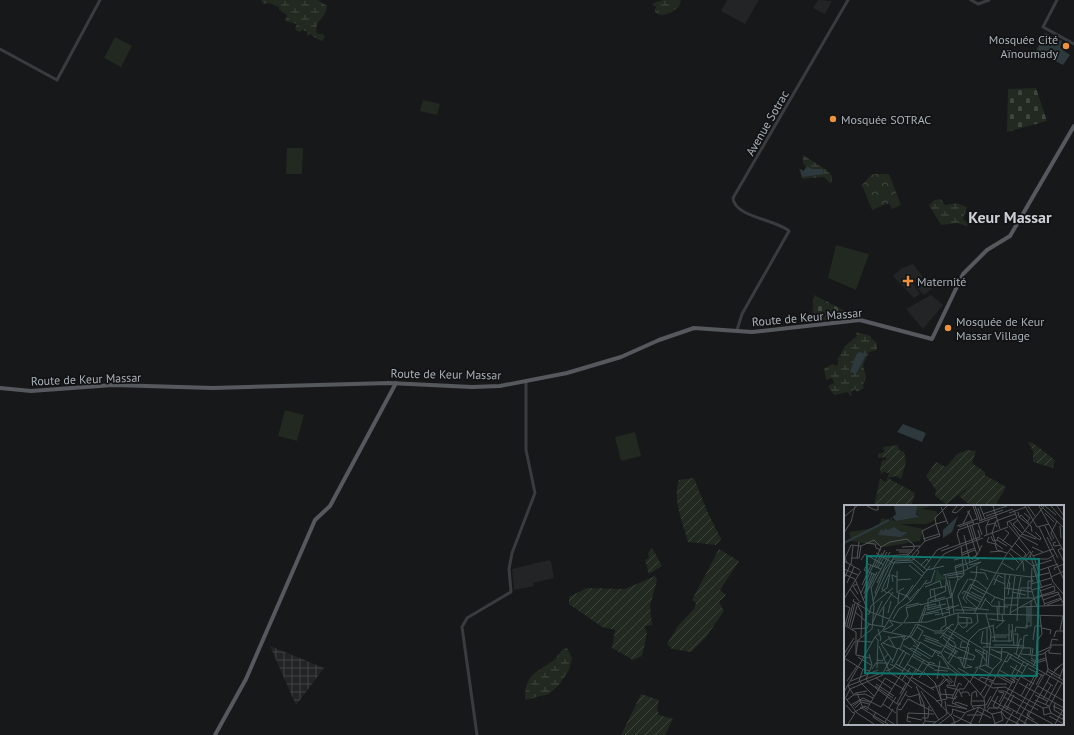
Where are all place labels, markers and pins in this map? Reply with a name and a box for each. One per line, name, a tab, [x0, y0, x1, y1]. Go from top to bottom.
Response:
place label: Mosquée Cité Aïnoumady	[989, 32, 1058, 61]
marker: Mosquée Cité Aïnoumady	[1061, 41, 1071, 51]
place label: Mosquée SOTRAC	[841, 112, 931, 127]
marker: Mosquée SOTRAC	[828, 114, 838, 124]
place label: Maternité	[917, 274, 966, 289]
marker: Maternité	[902, 275, 914, 287]
place label: Mosquée de Keur Massar Village	[956, 314, 1044, 343]
marker: Mosquée de Keur Massar Village	[943, 323, 953, 333]

